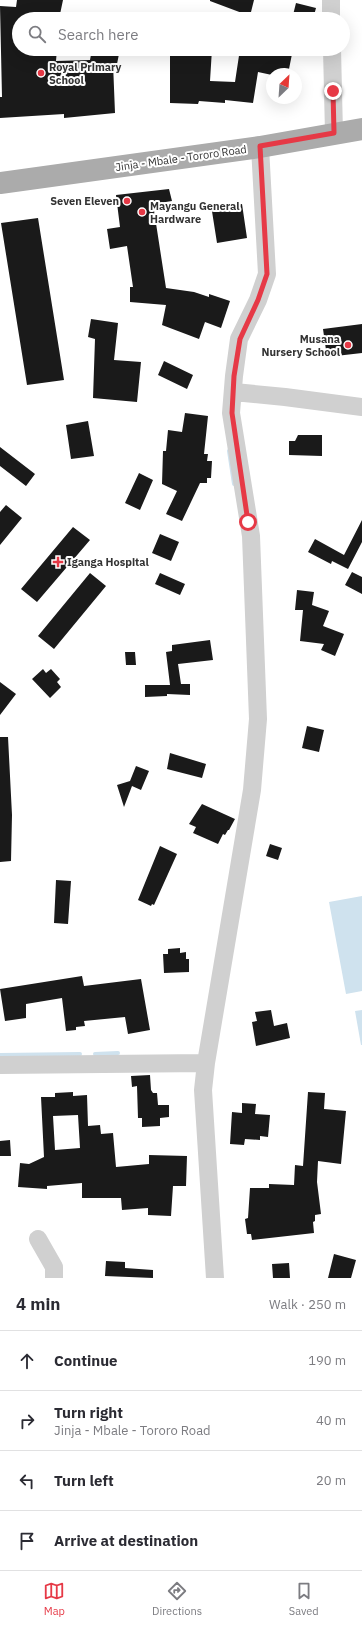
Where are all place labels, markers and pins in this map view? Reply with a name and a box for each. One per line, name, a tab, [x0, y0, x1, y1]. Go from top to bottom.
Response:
place label: Royal Primary School	[49, 60, 122, 87]
marker: Royal Primary School	[36, 68, 46, 78]
place label: Seven Eleven	[50, 194, 119, 208]
marker: Seven Eleven	[122, 196, 132, 206]
place label: Mayangu General Hardware	[150, 199, 240, 226]
marker: Mayangu General Hardware	[137, 207, 147, 217]
place label: Musana Nursery School	[261, 332, 341, 359]
marker: Musana Nursery School	[343, 340, 353, 350]
place label: Iganga Hospital	[67, 555, 150, 569]
marker: Iganga Hospital	[52, 556, 64, 568]

